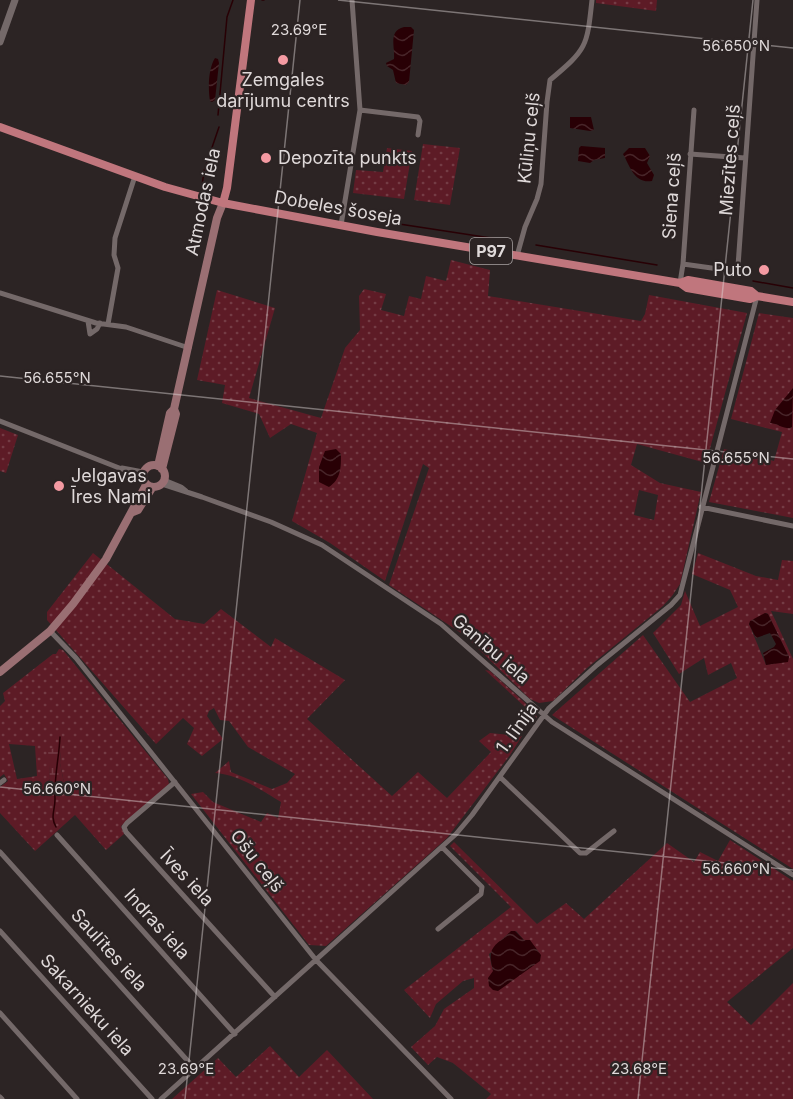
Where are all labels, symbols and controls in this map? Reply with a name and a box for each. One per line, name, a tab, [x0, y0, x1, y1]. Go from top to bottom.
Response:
text: 23.69°E	[271, 20, 327, 39]
text: 56.650°N	[702, 36, 770, 55]
marker: Zemgales darījumu centrs	[276, 53, 290, 67]
place label: Zemgales darījumu centrs	[216, 69, 350, 111]
street label: Kūliņu ceļš	[513, 91, 545, 185]
street label: Miezītes ceļš	[715, 104, 745, 216]
street label: Atmodas iela	[181, 146, 224, 258]
place label: Depozīta punkts	[278, 147, 417, 168]
marker: Depozīta punkts	[259, 151, 273, 165]
street label: Siena ceļš	[658, 152, 686, 240]
street label: Dobeles šoseja	[273, 186, 404, 229]
road number: P97	[470, 238, 512, 264]
place label: Puto	[713, 259, 752, 280]
marker: Puto	[757, 263, 771, 277]
text: 56.655°N	[23, 368, 91, 387]
text: 56.655°N	[702, 448, 770, 467]
place label: Jelgavas Īres Nami	[70, 465, 151, 507]
marker: Jelgavas Īres Nami	[52, 479, 66, 493]
street label: Ganību iela	[448, 609, 534, 688]
street label: 1. līnija	[491, 698, 542, 757]
text: 56.660°N	[23, 779, 91, 798]
street label: Ošu ceļš	[226, 825, 288, 897]
street label: Īves iela	[155, 844, 219, 910]
text: 56.660°N	[702, 859, 770, 878]
street label: Indras iela	[120, 884, 194, 963]
street label: Saulītes iela	[67, 904, 152, 995]
street label: Sakarnieku iela	[36, 950, 138, 1060]
text: 23.69°E	[158, 1059, 214, 1078]
text: 23.68°E	[611, 1059, 667, 1078]

